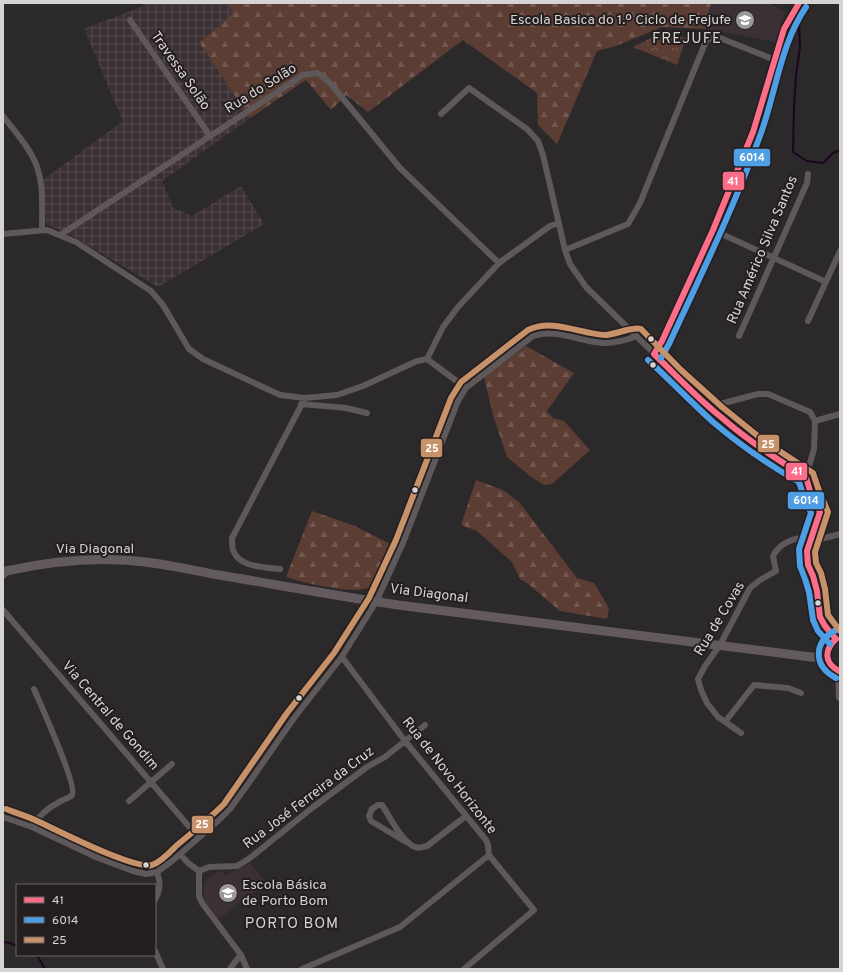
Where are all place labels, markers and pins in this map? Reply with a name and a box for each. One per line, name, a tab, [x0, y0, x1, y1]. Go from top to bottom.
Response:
school or university icon: Escola Basica do 1.º Ciclo de Frejufe	[734, 9, 756, 31]
place label: Escola Basica do 1.º Ciclo de Frejufe	[510, 12, 731, 29]
unlabelled marker	[646, 334, 656, 344]
unlabelled marker	[648, 360, 658, 370]
unlabelled marker	[410, 485, 420, 495]
unlabelled marker	[813, 598, 823, 608]
unlabelled marker	[294, 693, 304, 703]
unlabelled marker	[141, 860, 151, 870]
place label: Escola Básica de Porto Bom	[242, 877, 328, 910]
school or university icon: Escola Básica de Porto Bom	[217, 882, 239, 904]

